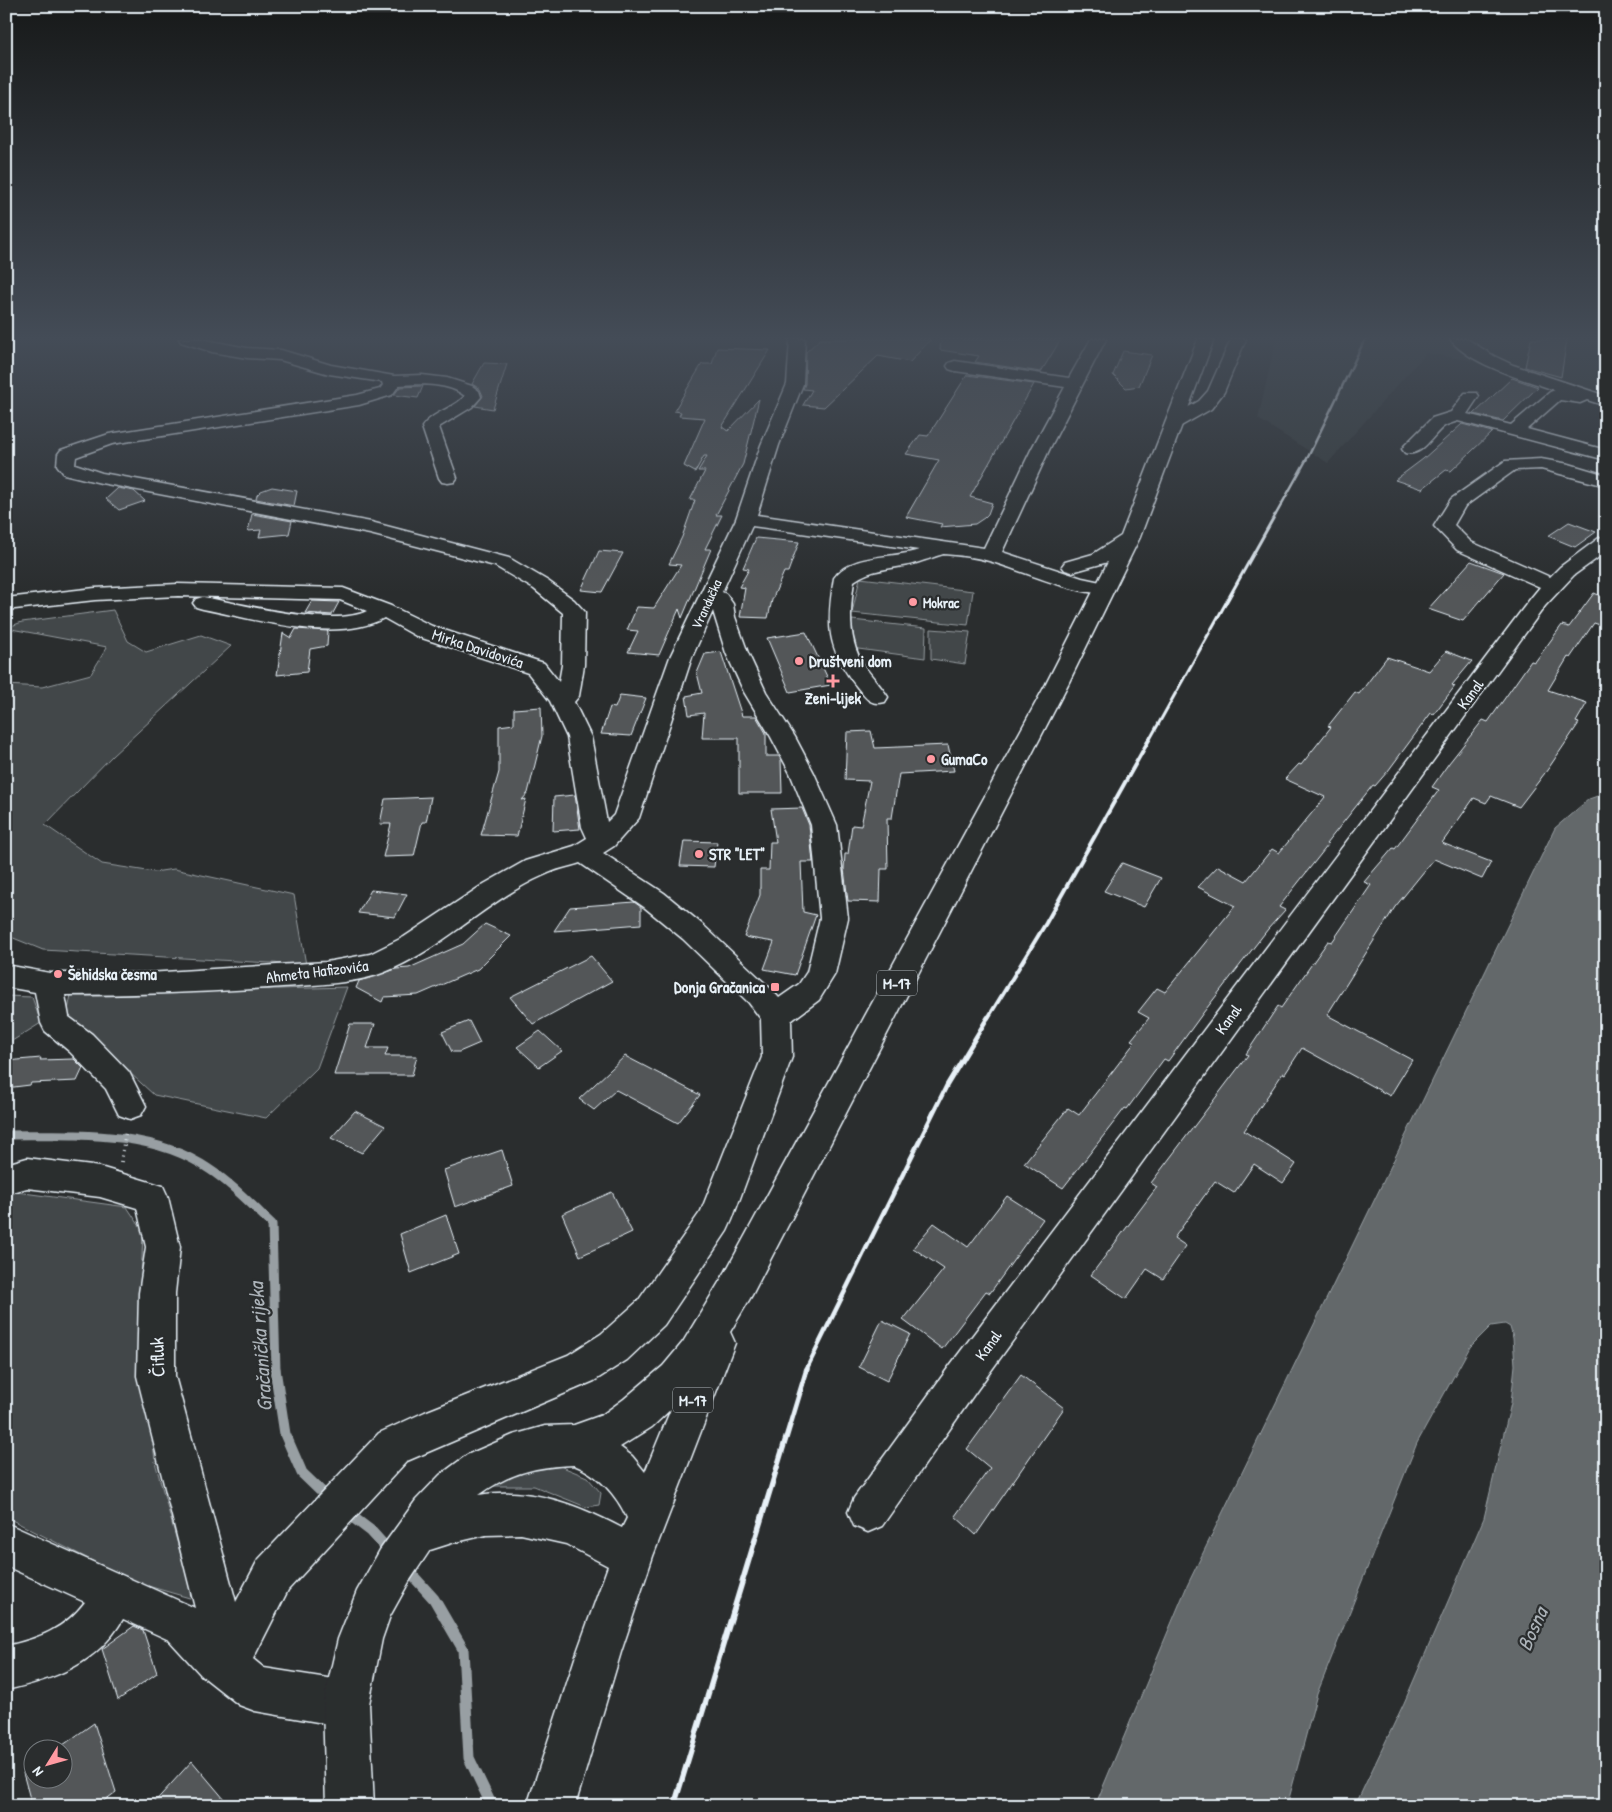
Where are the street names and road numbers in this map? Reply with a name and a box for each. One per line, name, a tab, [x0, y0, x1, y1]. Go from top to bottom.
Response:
street label: Vrandučka	[686, 576, 726, 632]
street label: Mirka Davidovića	[429, 623, 527, 673]
street label: Kanal	[1452, 674, 1489, 714]
street label: Ahmeta Hafizovića	[264, 954, 370, 988]
road number: M-17	[877, 970, 917, 996]
street label: Kanal	[1210, 999, 1247, 1039]
street label: Kanal	[970, 1325, 1007, 1365]
street label: Čifluk	[143, 1337, 171, 1377]
road number: M-17	[673, 1388, 713, 1412]

